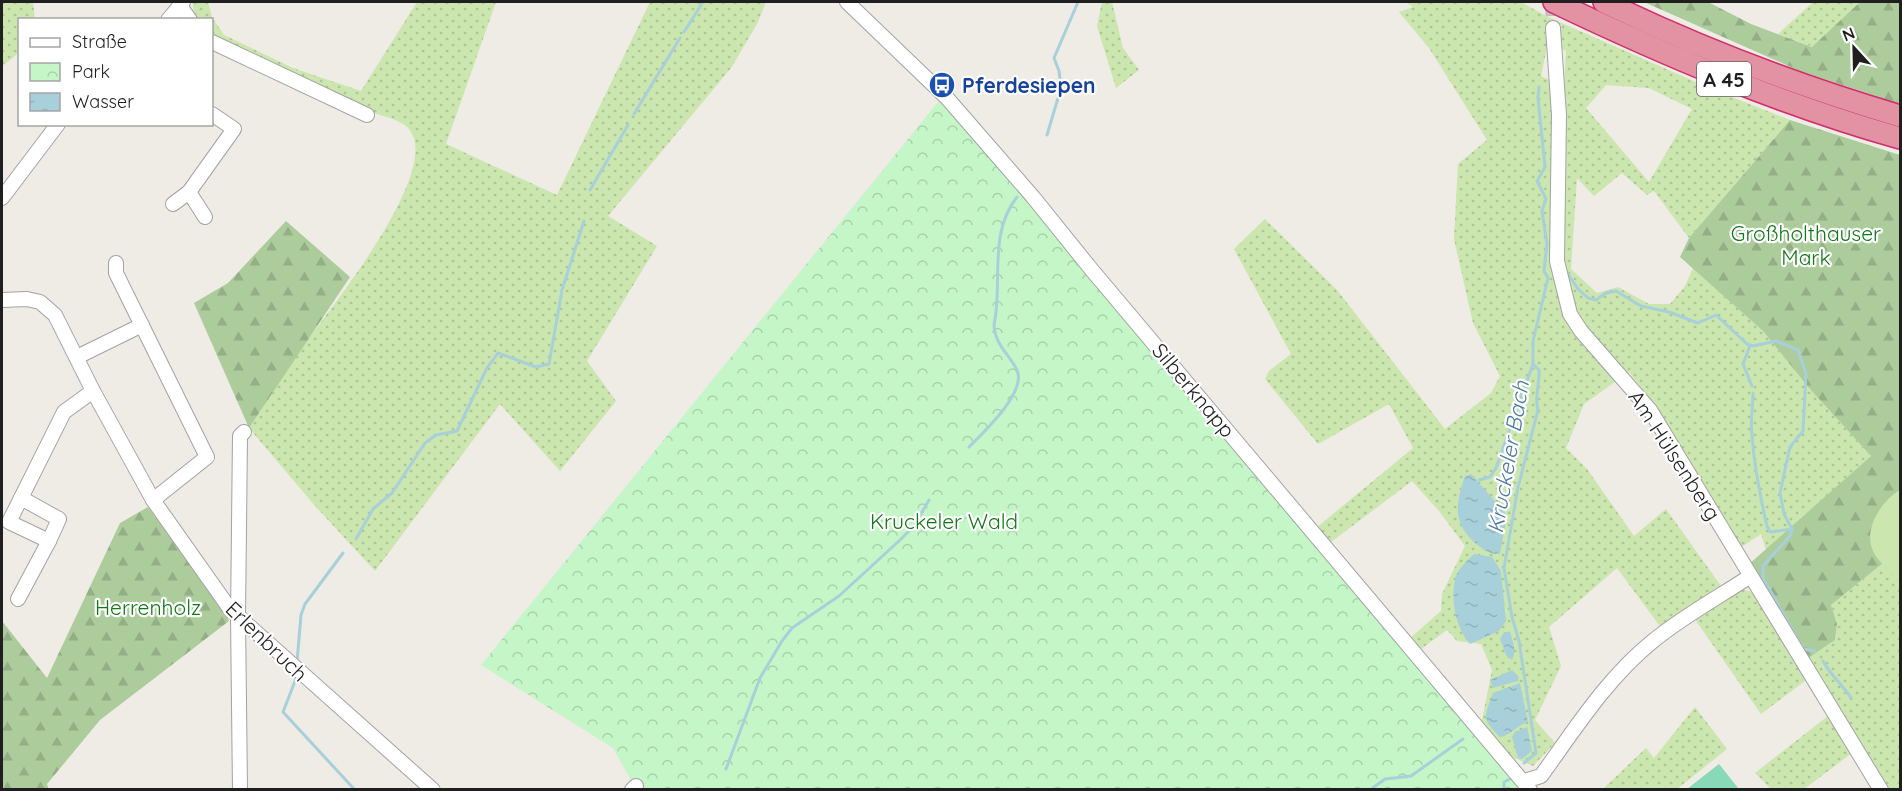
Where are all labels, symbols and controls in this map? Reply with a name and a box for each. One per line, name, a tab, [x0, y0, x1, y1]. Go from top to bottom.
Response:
legend	[18, 18, 213, 126]
north arrow	[1824, 18, 1884, 78]
text: N	[1839, 23, 1858, 46]
text: Straße	[72, 30, 127, 53]
text: Park	[72, 60, 110, 83]
road number: A 45	[1697, 62, 1751, 96]
bus stop icon: Pferdesiepen	[927, 70, 957, 100]
place label: Pferdesiepen	[962, 72, 1096, 98]
text: Wasser	[72, 90, 134, 113]
park label: Großholthauser Mark	[1731, 220, 1881, 270]
street label: Silberknapp	[1147, 337, 1241, 443]
water label: Kruckeler Bach	[1481, 378, 1535, 535]
street label: Am Hülsenberg	[1623, 385, 1727, 525]
park label: Kruckeler Wald	[870, 508, 1018, 534]
park label: Herrenholz	[95, 594, 201, 620]
street label: Erlenbruch	[220, 595, 314, 687]

